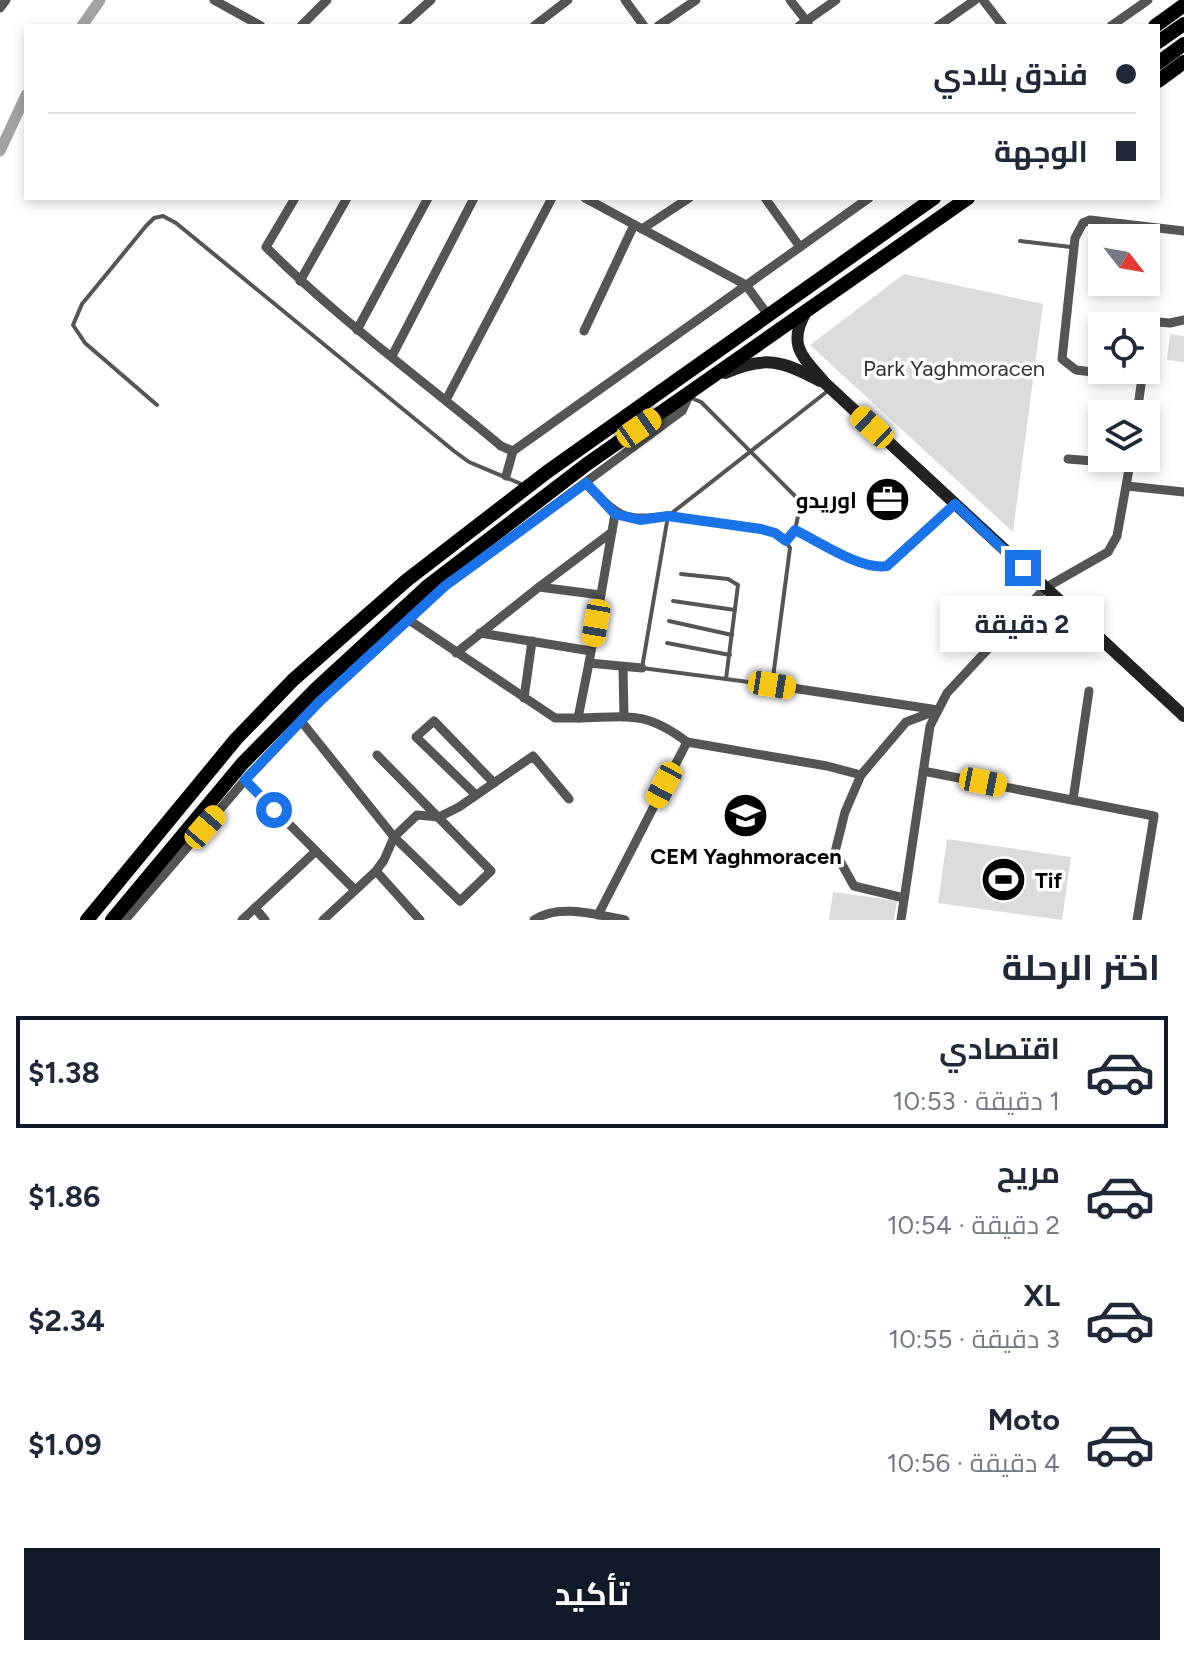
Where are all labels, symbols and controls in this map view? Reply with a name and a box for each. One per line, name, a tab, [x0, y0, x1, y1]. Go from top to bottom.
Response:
text: فندق بلادي	[933, 56, 1088, 93]
text: الوجهة	[994, 133, 1088, 170]
north arrow	[1088, 224, 1160, 296]
map controls	[1088, 224, 1160, 472]
button: locate	[1088, 312, 1160, 384]
park label: Park Yaghmoracen	[863, 355, 1045, 382]
button: layers	[1088, 400, 1160, 472]
car	[846, 402, 898, 452]
car	[612, 404, 666, 452]
office icon: اوريدو	[864, 476, 912, 524]
place label: اوريدو	[796, 487, 857, 514]
route end	[1005, 550, 1041, 586]
callout: 2 دقيقة	[941, 596, 1105, 652]
car	[580, 597, 612, 649]
text: 2 دقيقة	[975, 608, 1069, 640]
car	[746, 669, 798, 701]
car	[642, 758, 686, 812]
car	[957, 766, 1009, 798]
school or university icon: CEM Yaghmoracen	[722, 791, 770, 839]
route start	[256, 792, 292, 828]
car	[180, 801, 230, 853]
place label: CEM Yaghmoracen	[650, 843, 842, 870]
sports icon: Tif	[980, 856, 1028, 904]
place label: Tif	[1035, 867, 1063, 894]
text: اختر الرحلة	[1002, 946, 1160, 989]
text: اقتصادي	[939, 1030, 1060, 1067]
icon: car	[1084, 1036, 1156, 1108]
text: $1.38	[28, 1054, 100, 1091]
text: 1 دقيقة · 10:53	[893, 1085, 1060, 1117]
text: مريح	[997, 1154, 1060, 1191]
icon: car	[1084, 1160, 1156, 1232]
text: $1.86	[28, 1178, 100, 1215]
text: 2 دقيقة · 10:54	[887, 1209, 1060, 1241]
text: XL	[1024, 1277, 1060, 1314]
icon: car	[1084, 1284, 1156, 1356]
text: $2.34	[28, 1302, 105, 1339]
text: 3 دقيقة · 10:55	[888, 1323, 1060, 1355]
text: Moto	[988, 1401, 1060, 1438]
icon: car	[1084, 1408, 1156, 1480]
text: $1.09	[28, 1426, 102, 1463]
text: 4 دقيقة · 10:56	[887, 1447, 1060, 1479]
button: تأكيد	[24, 1548, 1160, 1640]

